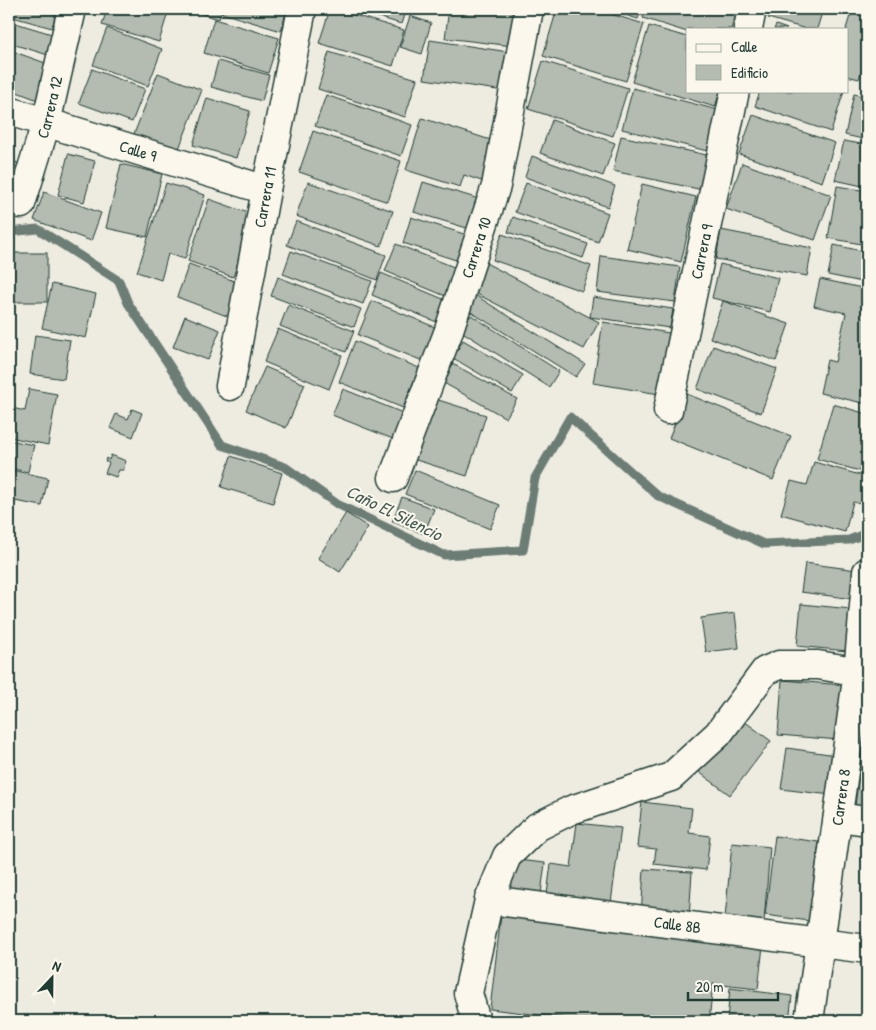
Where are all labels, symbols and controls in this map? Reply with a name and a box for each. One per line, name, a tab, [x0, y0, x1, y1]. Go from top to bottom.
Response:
legend	[686, 28, 848, 92]
text: Calle	[731, 36, 758, 57]
text: Edificio	[731, 62, 768, 83]
street label: Carrera 12	[31, 73, 67, 141]
street label: Calle 9	[117, 135, 160, 167]
street label: Carrera 11	[248, 165, 281, 229]
street label: Carrera 10	[456, 214, 496, 281]
street label: Carrera 9	[685, 222, 718, 281]
water label: Caño El Silencio	[342, 479, 448, 547]
street label: Carrera 8	[826, 767, 855, 827]
street label: Calle 8B	[653, 910, 702, 938]
north arrow	[28, 952, 78, 1002]
text: N	[50, 955, 65, 976]
scale bar	[688, 970, 778, 1002]
text: 20 m	[696, 976, 723, 997]

